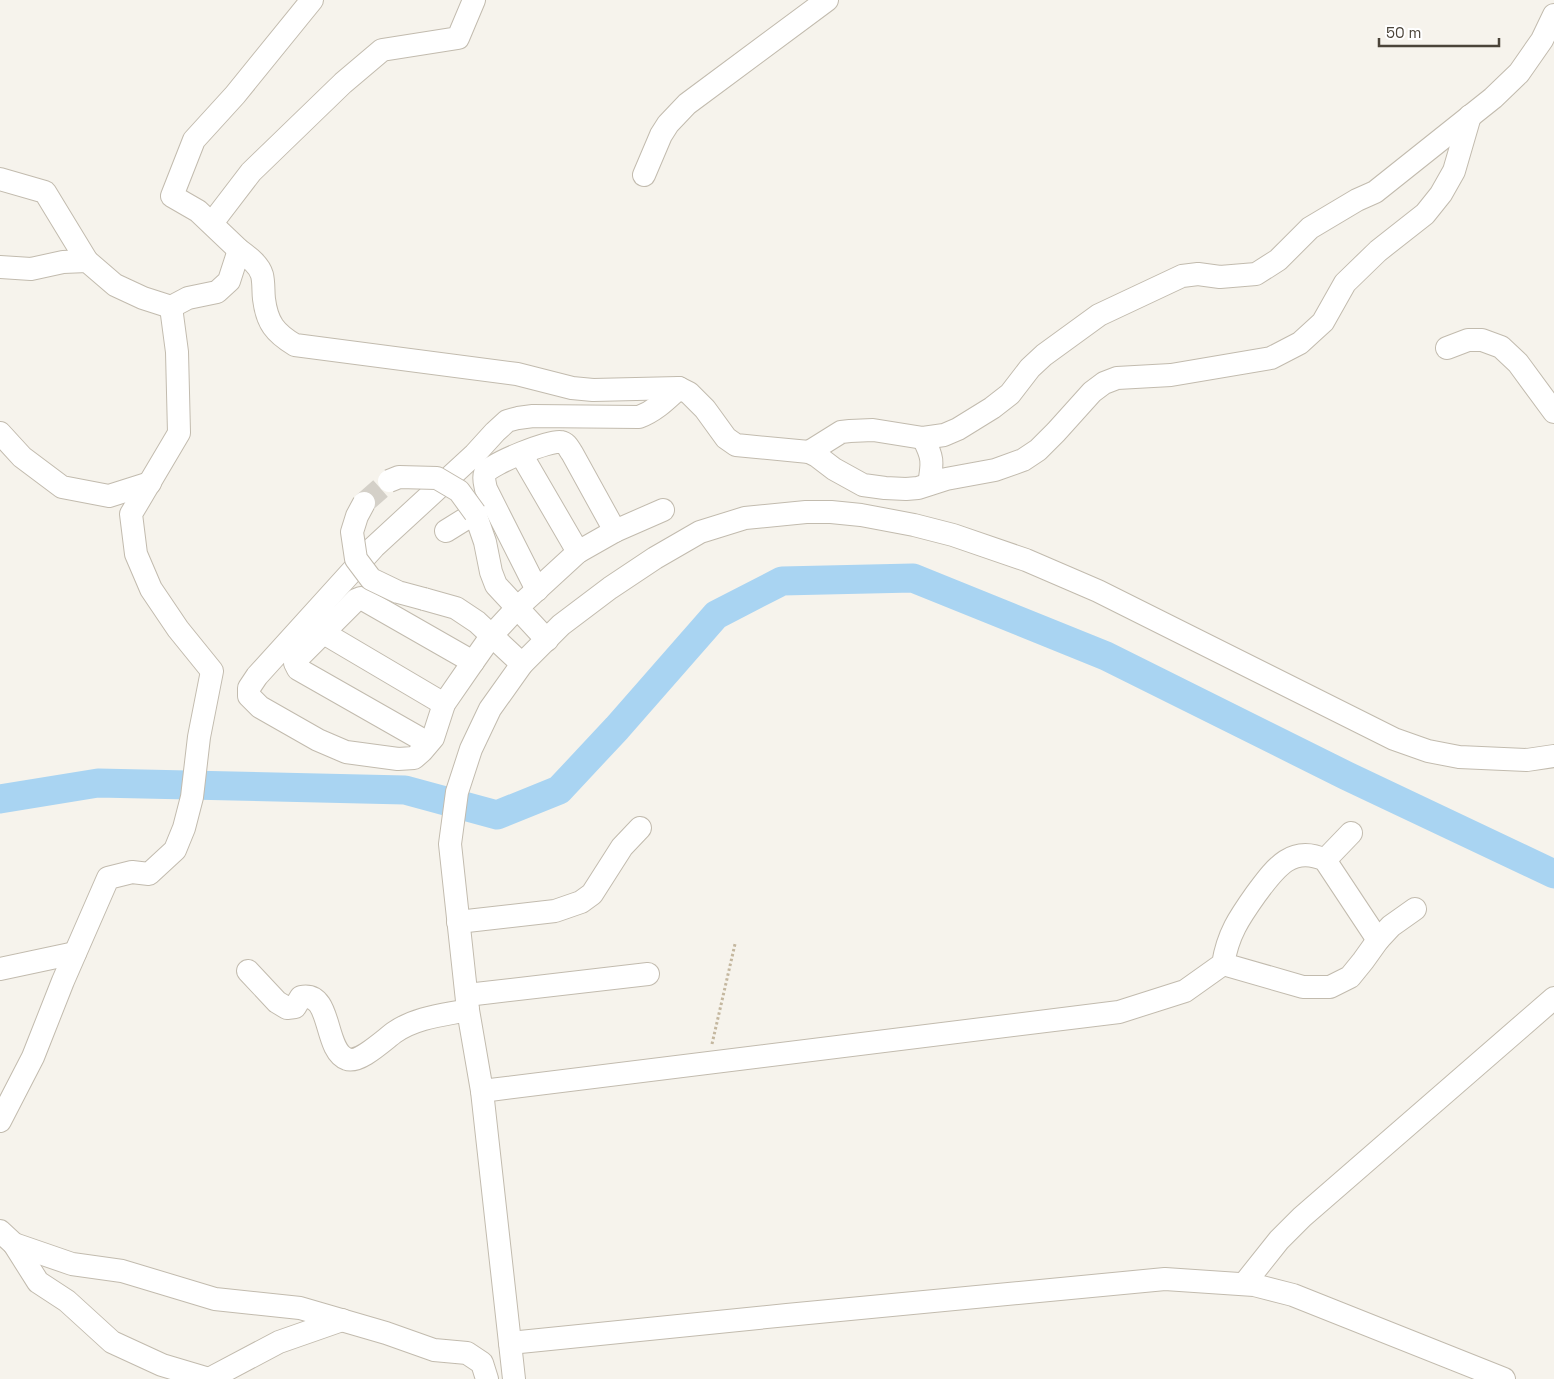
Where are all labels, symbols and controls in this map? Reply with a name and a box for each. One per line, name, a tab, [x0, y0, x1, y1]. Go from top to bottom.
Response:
scale bar	[1379, 15, 1499, 47]
text: 50 m	[1386, 23, 1421, 42]

